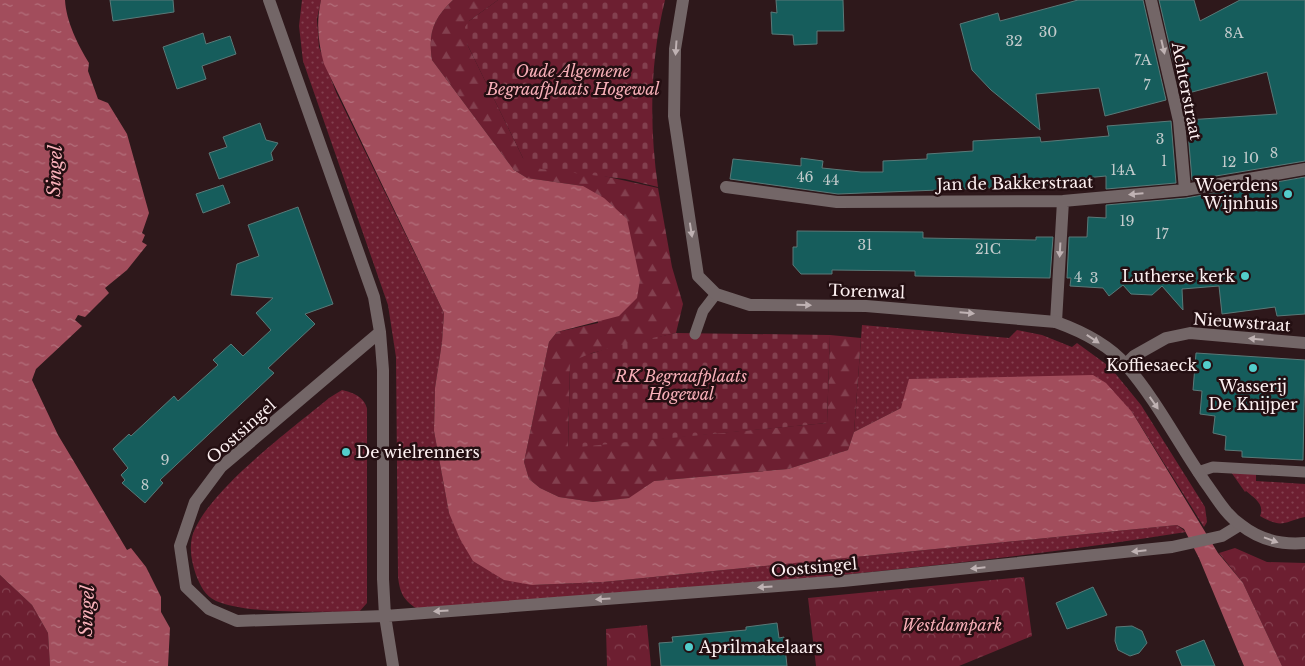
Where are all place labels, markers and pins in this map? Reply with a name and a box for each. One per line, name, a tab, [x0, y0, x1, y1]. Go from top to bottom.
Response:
place label: Woerdens Wijnhuis	[1194, 175, 1278, 213]
marker: Woerdens Wijnhuis	[1282, 188, 1294, 200]
place label: Lutherse kerk	[1122, 266, 1235, 286]
marker: Lutherse kerk	[1239, 270, 1251, 282]
place label: Koffiesaeck	[1106, 355, 1197, 375]
marker: Koffiesaeck	[1201, 359, 1213, 371]
marker: Wasserij De Knijper	[1247, 362, 1259, 374]
place label: Wasserij De Knijper	[1208, 376, 1298, 414]
place label: De wielrenners	[356, 442, 480, 462]
marker: De wielrenners	[340, 446, 352, 458]
place label: Aprilmakelaars	[698, 637, 823, 657]
marker: Aprilmakelaars	[683, 641, 695, 653]

